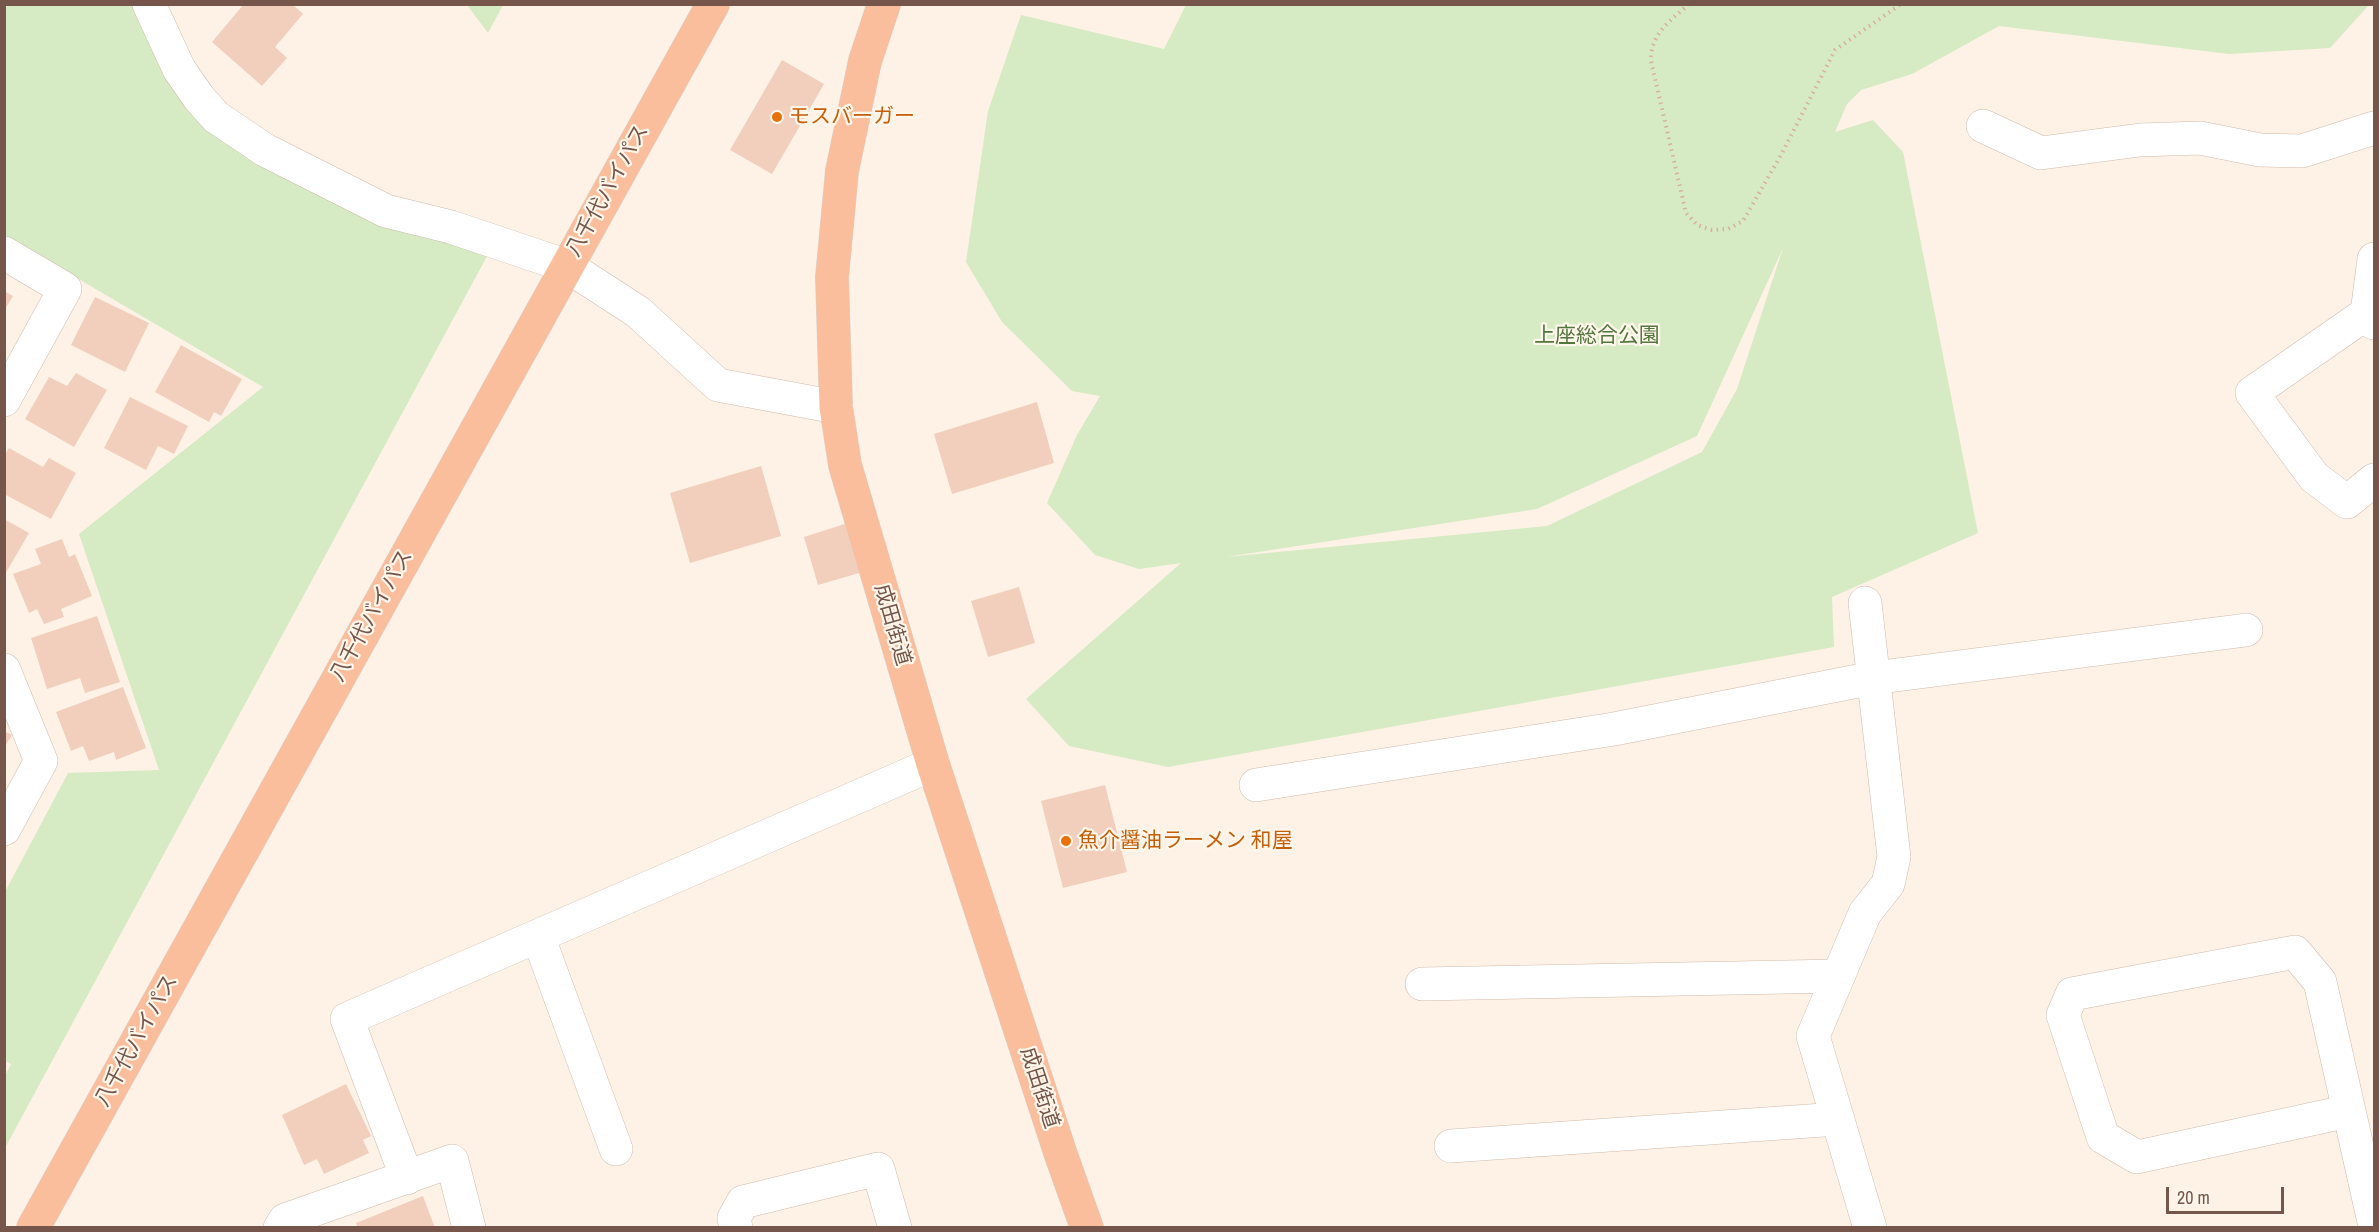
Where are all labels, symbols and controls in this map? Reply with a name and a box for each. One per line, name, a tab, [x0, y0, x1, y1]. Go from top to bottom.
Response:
place label: モスバーガー	[789, 104, 915, 130]
marker: モスバーガー	[770, 110, 784, 124]
street label: 八千代バイパス	[561, 121, 655, 261]
park label: 上座総合公園	[1534, 323, 1660, 349]
street label: 八千代バイパス	[325, 546, 419, 686]
street label: 成田街道	[868, 581, 916, 669]
place label: 魚介醤油ラーメン 和屋	[1078, 828, 1293, 854]
marker: 魚介醤油ラーメン 和屋	[1059, 834, 1073, 848]
street label: 八千代バイパス	[90, 971, 184, 1111]
street label: 成田街道	[1014, 1044, 1064, 1132]
scale bar	[2169, 1175, 2288, 1213]
text: 20 m	[2177, 1185, 2210, 1210]

